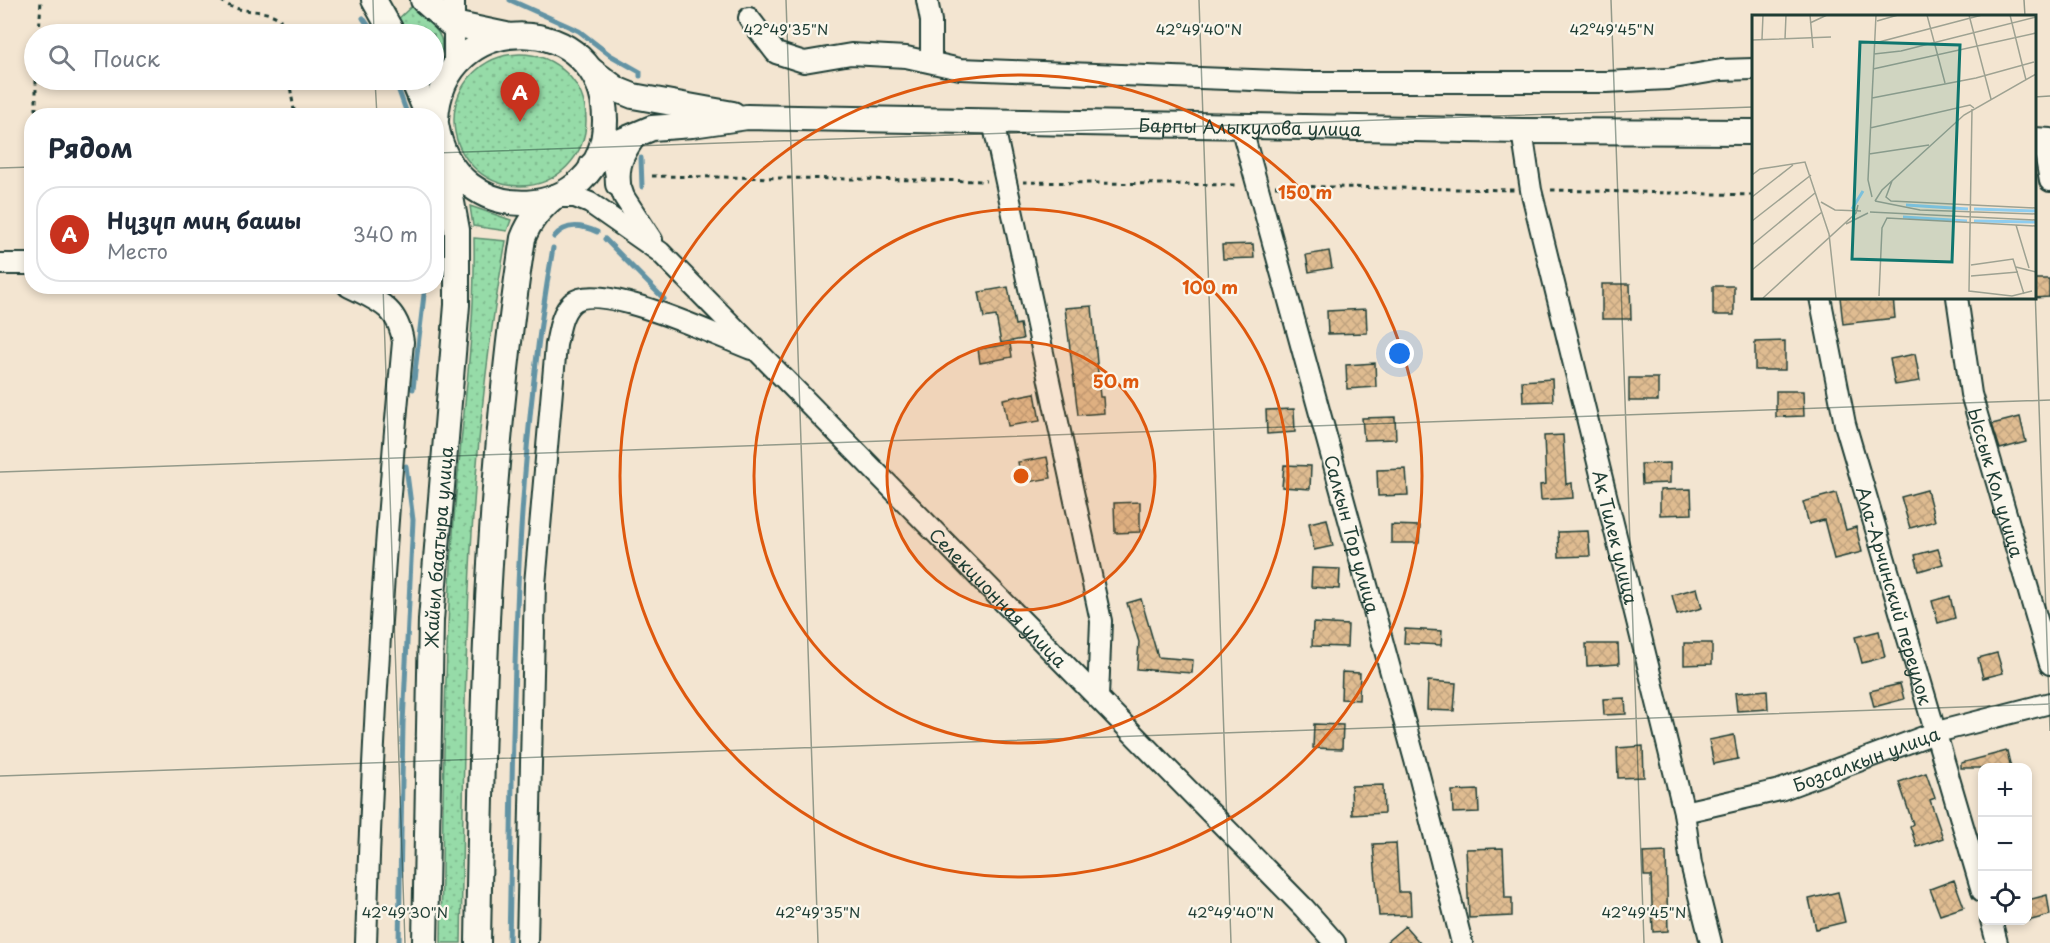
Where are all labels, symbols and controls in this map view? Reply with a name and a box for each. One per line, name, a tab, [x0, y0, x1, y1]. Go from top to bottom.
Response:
inset map	[1752, 15, 2035, 298]
text: 42°49'35"N	[743, 17, 829, 40]
text: 42°49'40"N	[1156, 17, 1242, 40]
text: 42°49'45"N	[1570, 17, 1654, 40]
search box	[24, 24, 444, 90]
icon: search	[45, 41, 78, 74]
text: Поиск	[93, 41, 160, 74]
pin: A	[500, 72, 540, 122]
street label: Барпы Алыкулова улица	[1138, 111, 1362, 142]
text: Рядом	[48, 128, 133, 167]
text: 150 m	[1278, 178, 1332, 205]
text: Нүзүп миң башы	[107, 203, 301, 236]
text: A	[62, 219, 77, 249]
text: 340 m	[353, 219, 418, 249]
text: Место	[107, 236, 168, 266]
text: 100 m	[1182, 273, 1238, 300]
your location	[1385, 339, 1414, 368]
text: 50 m	[1093, 367, 1139, 394]
street label: Ыссык Кол улица	[1962, 404, 2032, 561]
street label: Жайыл баатыра улица	[417, 445, 459, 649]
street label: Салкын Тор улица	[1318, 452, 1388, 617]
centre of rings	[1011, 466, 1031, 486]
street label: Ак Тилек улица	[1587, 467, 1646, 607]
street label: Ала-Арчинский переулок	[1850, 483, 1940, 708]
street label: Селекционная улица	[924, 521, 1074, 673]
street label: Бозсалкын улица	[1789, 719, 1944, 798]
map controls	[1978, 763, 2032, 925]
button: +	[1978, 763, 2032, 817]
button: −	[1978, 817, 2032, 871]
button: locate	[1978, 871, 2032, 925]
text: 42°49'30"N	[362, 900, 448, 923]
text: 42°49'35"N	[775, 900, 861, 923]
text: 42°49'40"N	[1188, 900, 1274, 923]
text: 42°49'45"N	[1602, 900, 1686, 923]

